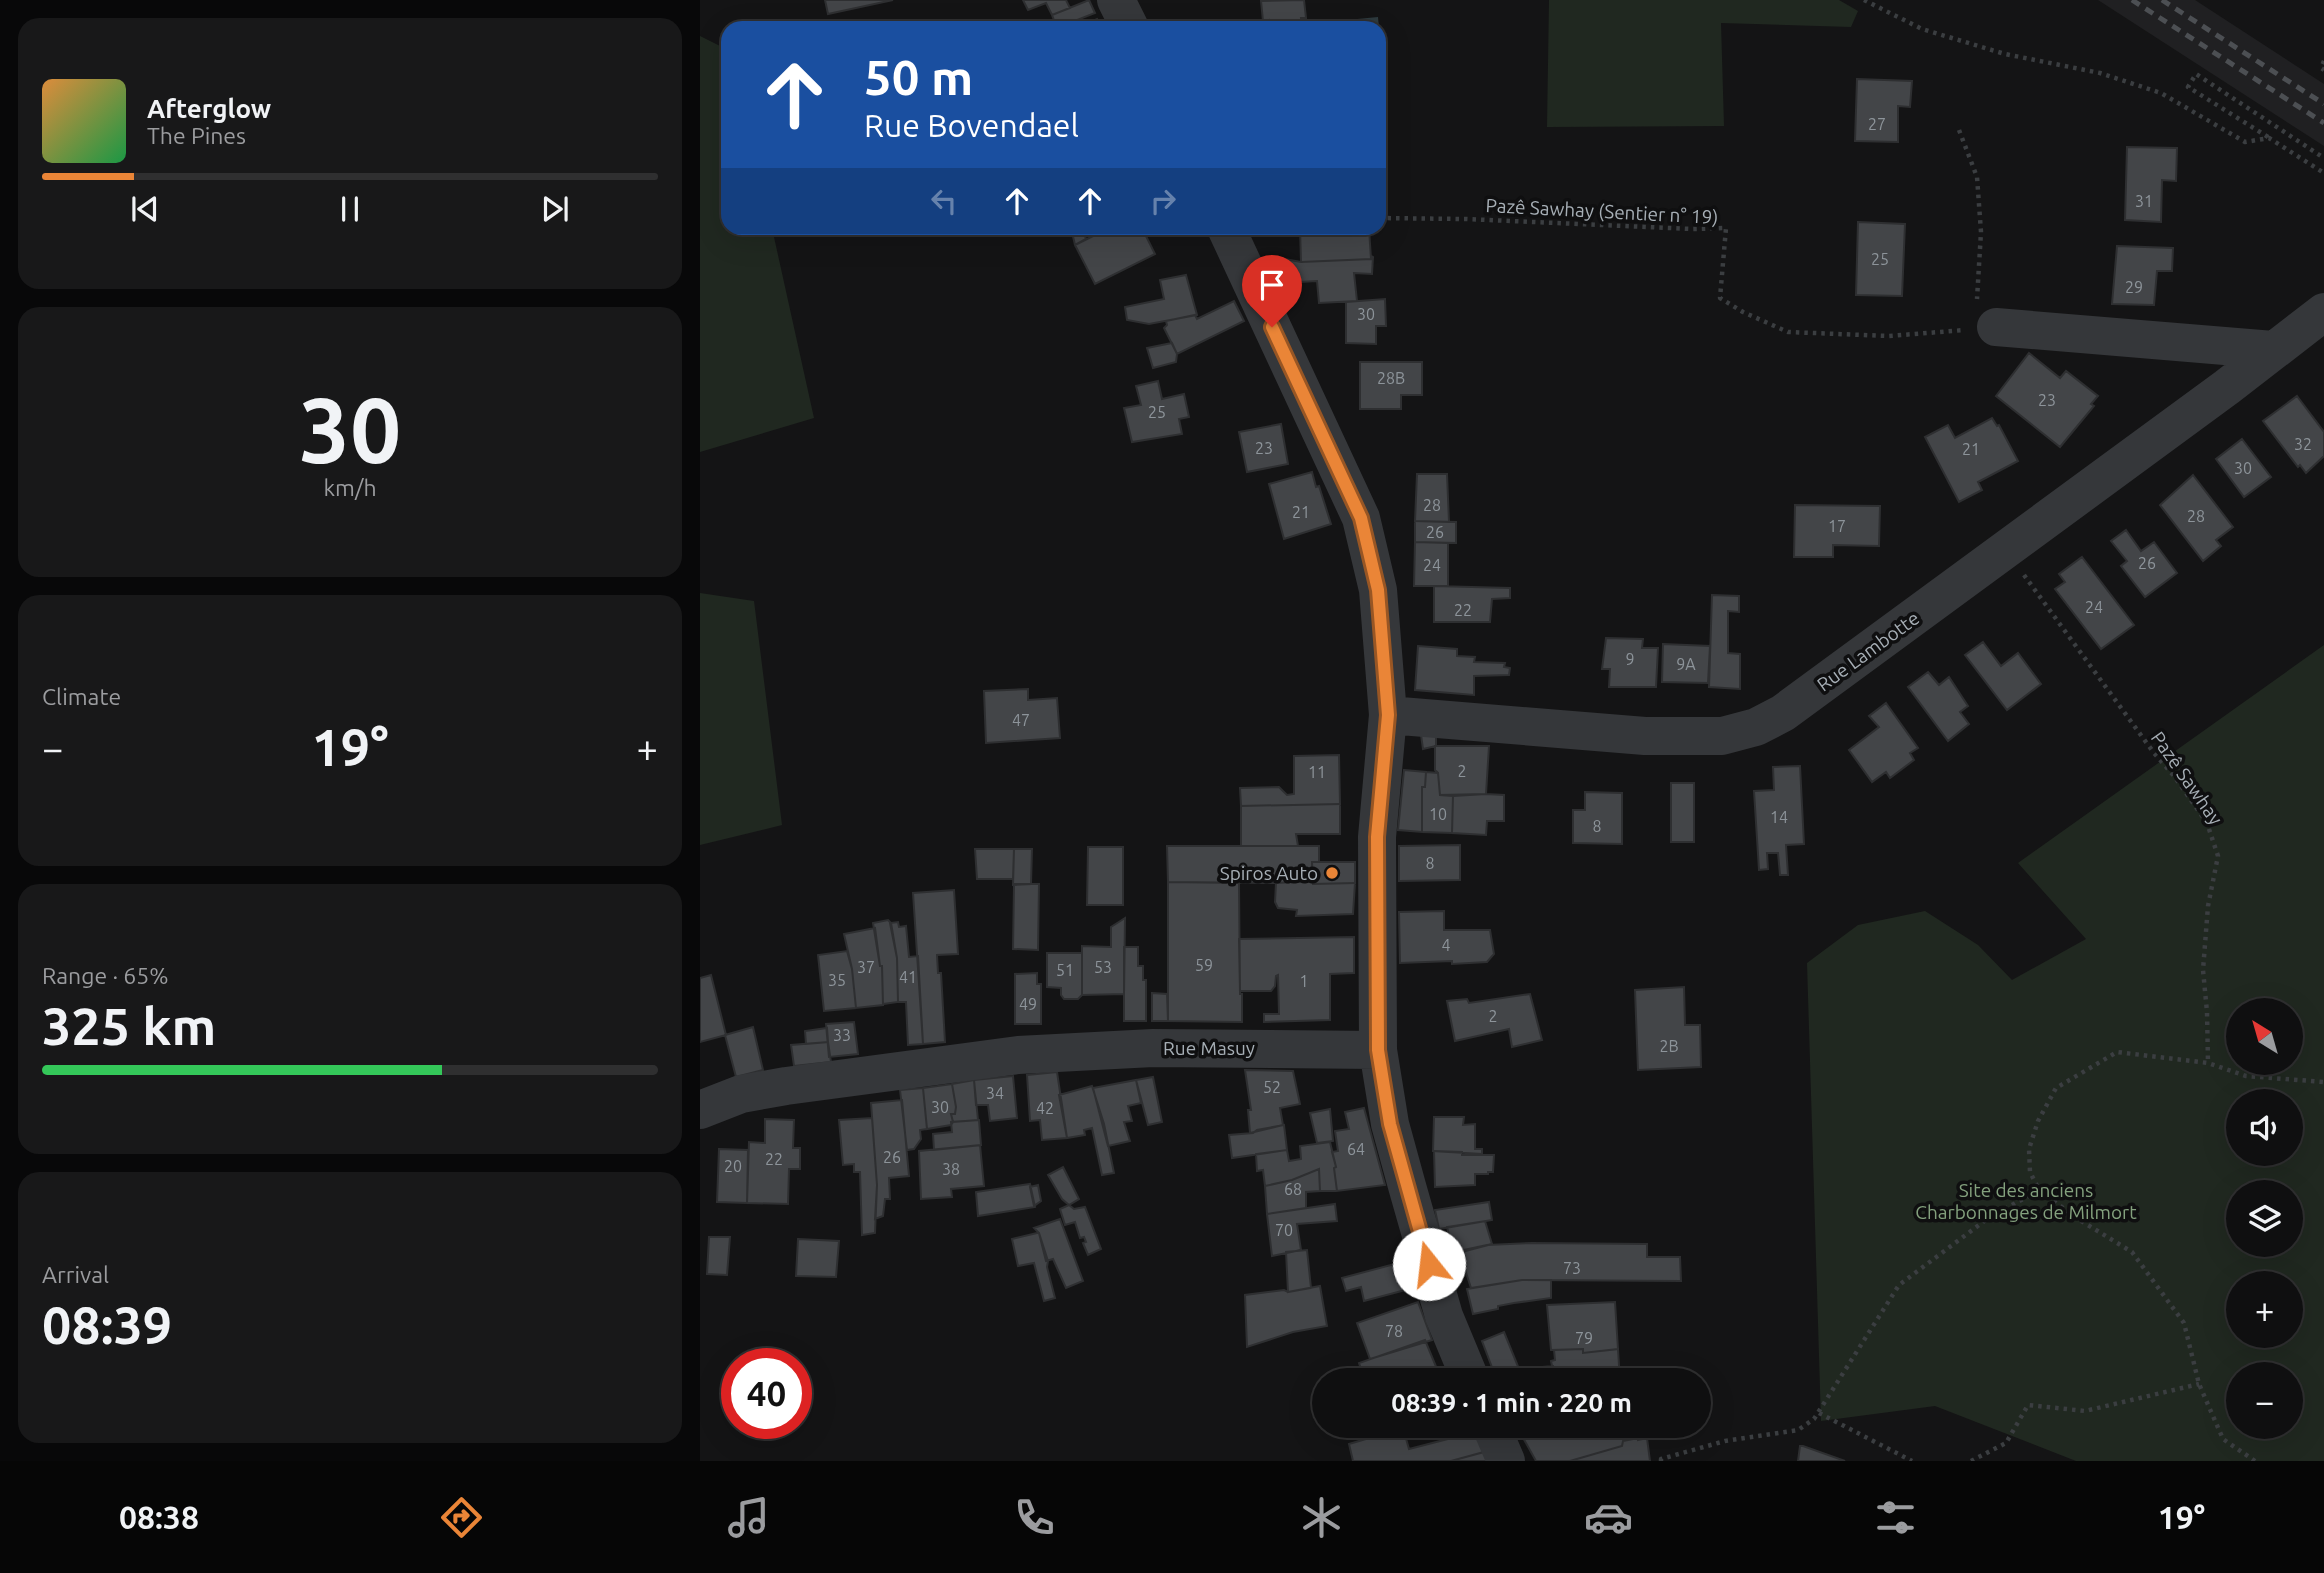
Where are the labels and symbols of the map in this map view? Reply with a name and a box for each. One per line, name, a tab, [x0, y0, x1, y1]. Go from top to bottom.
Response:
house number: 27	[1868, 115, 1886, 133]
house number: 31	[2135, 192, 2153, 210]
street label: Pazê Sawhay (Sentier n° 19)	[1485, 194, 1719, 228]
house number: 25	[1871, 250, 1889, 268]
pin	[1242, 255, 1302, 327]
house number: 29	[2125, 278, 2143, 296]
house number: 30	[1357, 305, 1375, 323]
house number: 28B	[1377, 369, 1405, 387]
house number: 23	[2038, 391, 2056, 409]
house number: 25	[1148, 403, 1166, 421]
house number: 32	[2294, 435, 2312, 453]
house number: 23	[1255, 439, 1273, 457]
house number: 21	[1962, 440, 1980, 458]
house number: 30	[2234, 459, 2252, 477]
house number: 28	[1423, 496, 1441, 514]
house number: 21	[1292, 503, 1310, 521]
house number: 28	[2187, 507, 2205, 525]
house number: 17	[1828, 517, 1846, 535]
house number: 26	[1426, 523, 1444, 541]
house number: 26	[2138, 554, 2156, 572]
house number: 24	[1423, 556, 1441, 574]
house number: 24	[2085, 598, 2103, 616]
house number: 22	[1454, 601, 1472, 619]
street label: Rue Lambotte	[1813, 607, 1923, 695]
house number: 9	[1625, 650, 1635, 668]
house number: 9A	[1676, 655, 1696, 673]
house number: 47	[1012, 711, 1030, 729]
street label: Pazê Sawhay	[2147, 727, 2227, 829]
house number: 2	[1457, 762, 1467, 780]
house number: 11	[1308, 763, 1326, 781]
house number: 10	[1429, 805, 1447, 823]
house number: 14	[1770, 808, 1788, 826]
house number: 8	[1592, 817, 1602, 835]
house number: 8	[1425, 854, 1435, 872]
place label: Spiros Auto	[1220, 862, 1318, 884]
marker: Spiros Auto	[1324, 865, 1340, 881]
house number: 4	[1441, 936, 1451, 954]
house number: 59	[1195, 956, 1213, 974]
house number: 37	[857, 958, 875, 976]
house number: 53	[1094, 958, 1112, 976]
house number: 51	[1056, 961, 1074, 979]
house number: 41	[899, 968, 917, 986]
house number: 35	[828, 971, 846, 989]
house number: 1	[1299, 972, 1309, 990]
house number: 49	[1019, 995, 1037, 1013]
north arrow	[2226, 998, 2303, 1074]
house number: 2	[1488, 1007, 1498, 1025]
house number: 33	[833, 1026, 851, 1044]
street label: Rue Masuy	[1163, 1037, 1255, 1059]
house number: 2B	[1659, 1037, 1679, 1055]
house number: 52	[1263, 1078, 1281, 1096]
house number: 34	[986, 1084, 1004, 1102]
house number: 30	[931, 1098, 949, 1116]
house number: 42	[1036, 1099, 1054, 1117]
house number: 64	[1347, 1140, 1365, 1158]
house number: 26	[883, 1148, 901, 1166]
house number: 22	[765, 1150, 783, 1168]
house number: 20	[724, 1157, 742, 1175]
house number: 38	[942, 1160, 960, 1178]
park label: Site des anciens Charbonnages de Milmort	[1915, 1179, 2137, 1223]
house number: 68	[1284, 1180, 1302, 1198]
house number: 70	[1275, 1221, 1293, 1239]
position arrow	[1392, 1227, 1466, 1301]
house number: 73	[1563, 1259, 1581, 1277]
house number: 78	[1385, 1322, 1403, 1340]
house number: 79	[1575, 1329, 1593, 1347]
speed limit sign: 40	[721, 1348, 812, 1439]

